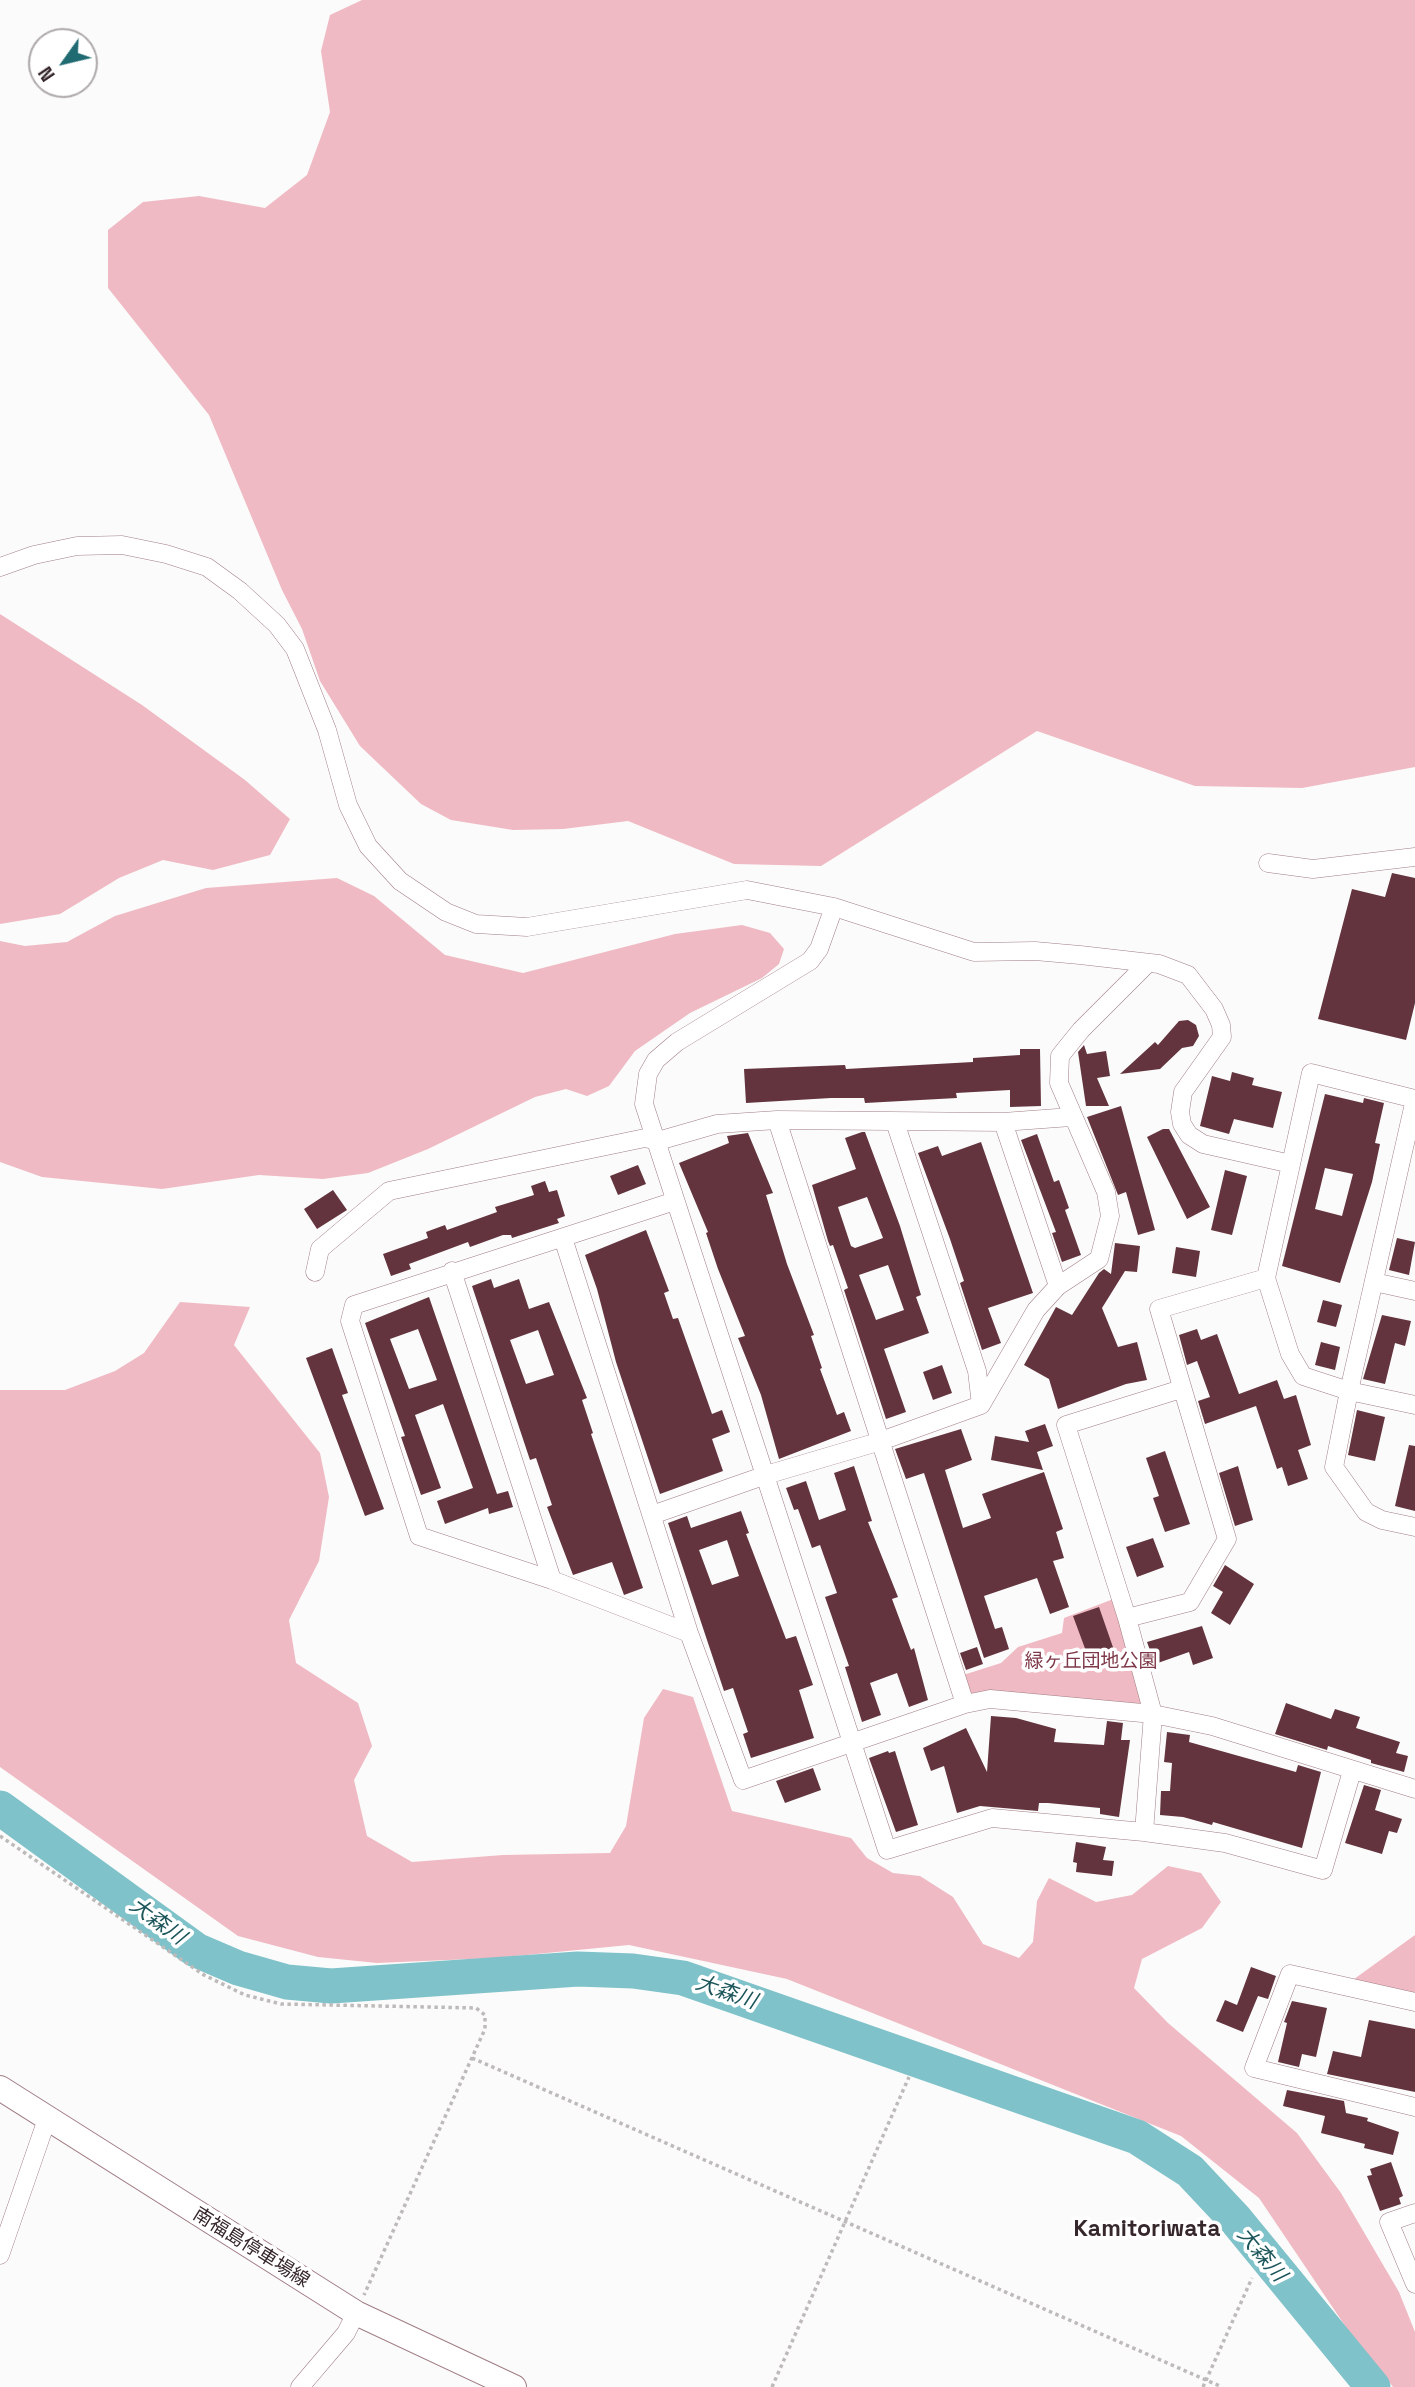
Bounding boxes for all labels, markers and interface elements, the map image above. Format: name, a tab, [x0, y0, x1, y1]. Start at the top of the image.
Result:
north arrow	[28, 28, 98, 98]
text: N	[33, 62, 61, 86]
park label: 緑ヶ丘団地公園	[1025, 1651, 1157, 1673]
water label: 大森川	[124, 1893, 190, 1951]
water label: 大森川	[692, 1971, 760, 2015]
street label: 南福島停車場線	[189, 2203, 313, 2293]
district label: Kamitoriwata	[1073, 2216, 1221, 2244]
water label: 大森川	[1231, 2223, 1291, 2287]

